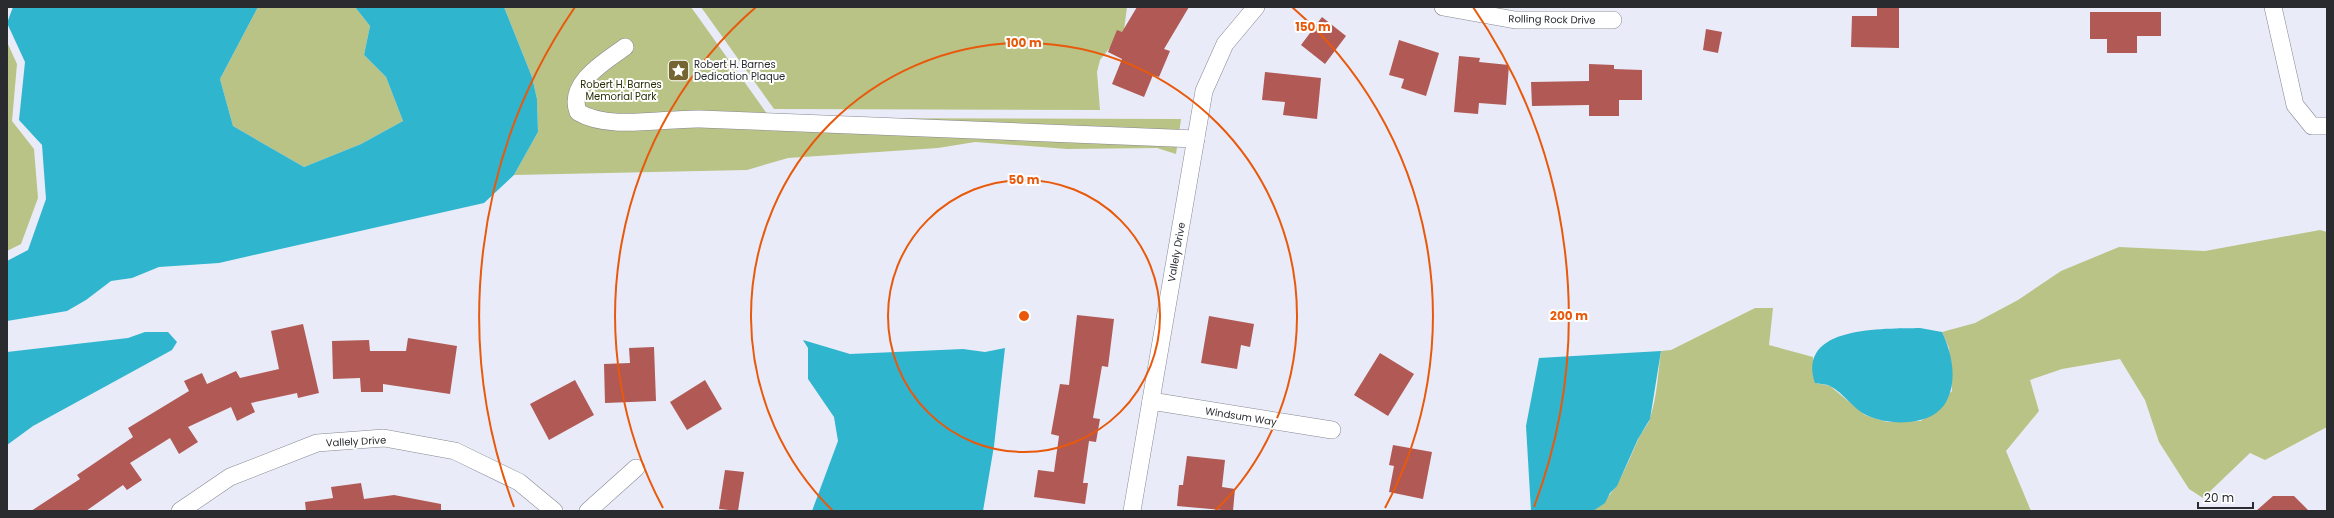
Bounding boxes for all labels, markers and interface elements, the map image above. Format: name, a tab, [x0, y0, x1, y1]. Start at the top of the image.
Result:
street label: Rolling Rock Drive	[1508, 11, 1596, 28]
text: 150 m	[1295, 18, 1331, 35]
text: 100 m	[1006, 34, 1042, 51]
place icon: Robert H. Barnes Dedication Plaque	[665, 57, 691, 83]
place label: Robert H. Barnes Dedication Plaque	[694, 57, 785, 84]
park label: Robert H. Barnes Memorial Park	[580, 77, 662, 104]
text: 50 m	[1009, 171, 1040, 188]
street label: Vallely Drive	[1164, 221, 1189, 283]
text: 200 m	[1550, 307, 1588, 324]
centre of rings	[1017, 309, 1031, 323]
street label: Windsum Way	[1204, 403, 1278, 430]
street label: Vallely Drive	[325, 432, 387, 451]
scale bar	[2198, 484, 2253, 510]
text: 20 m	[2204, 489, 2234, 506]

